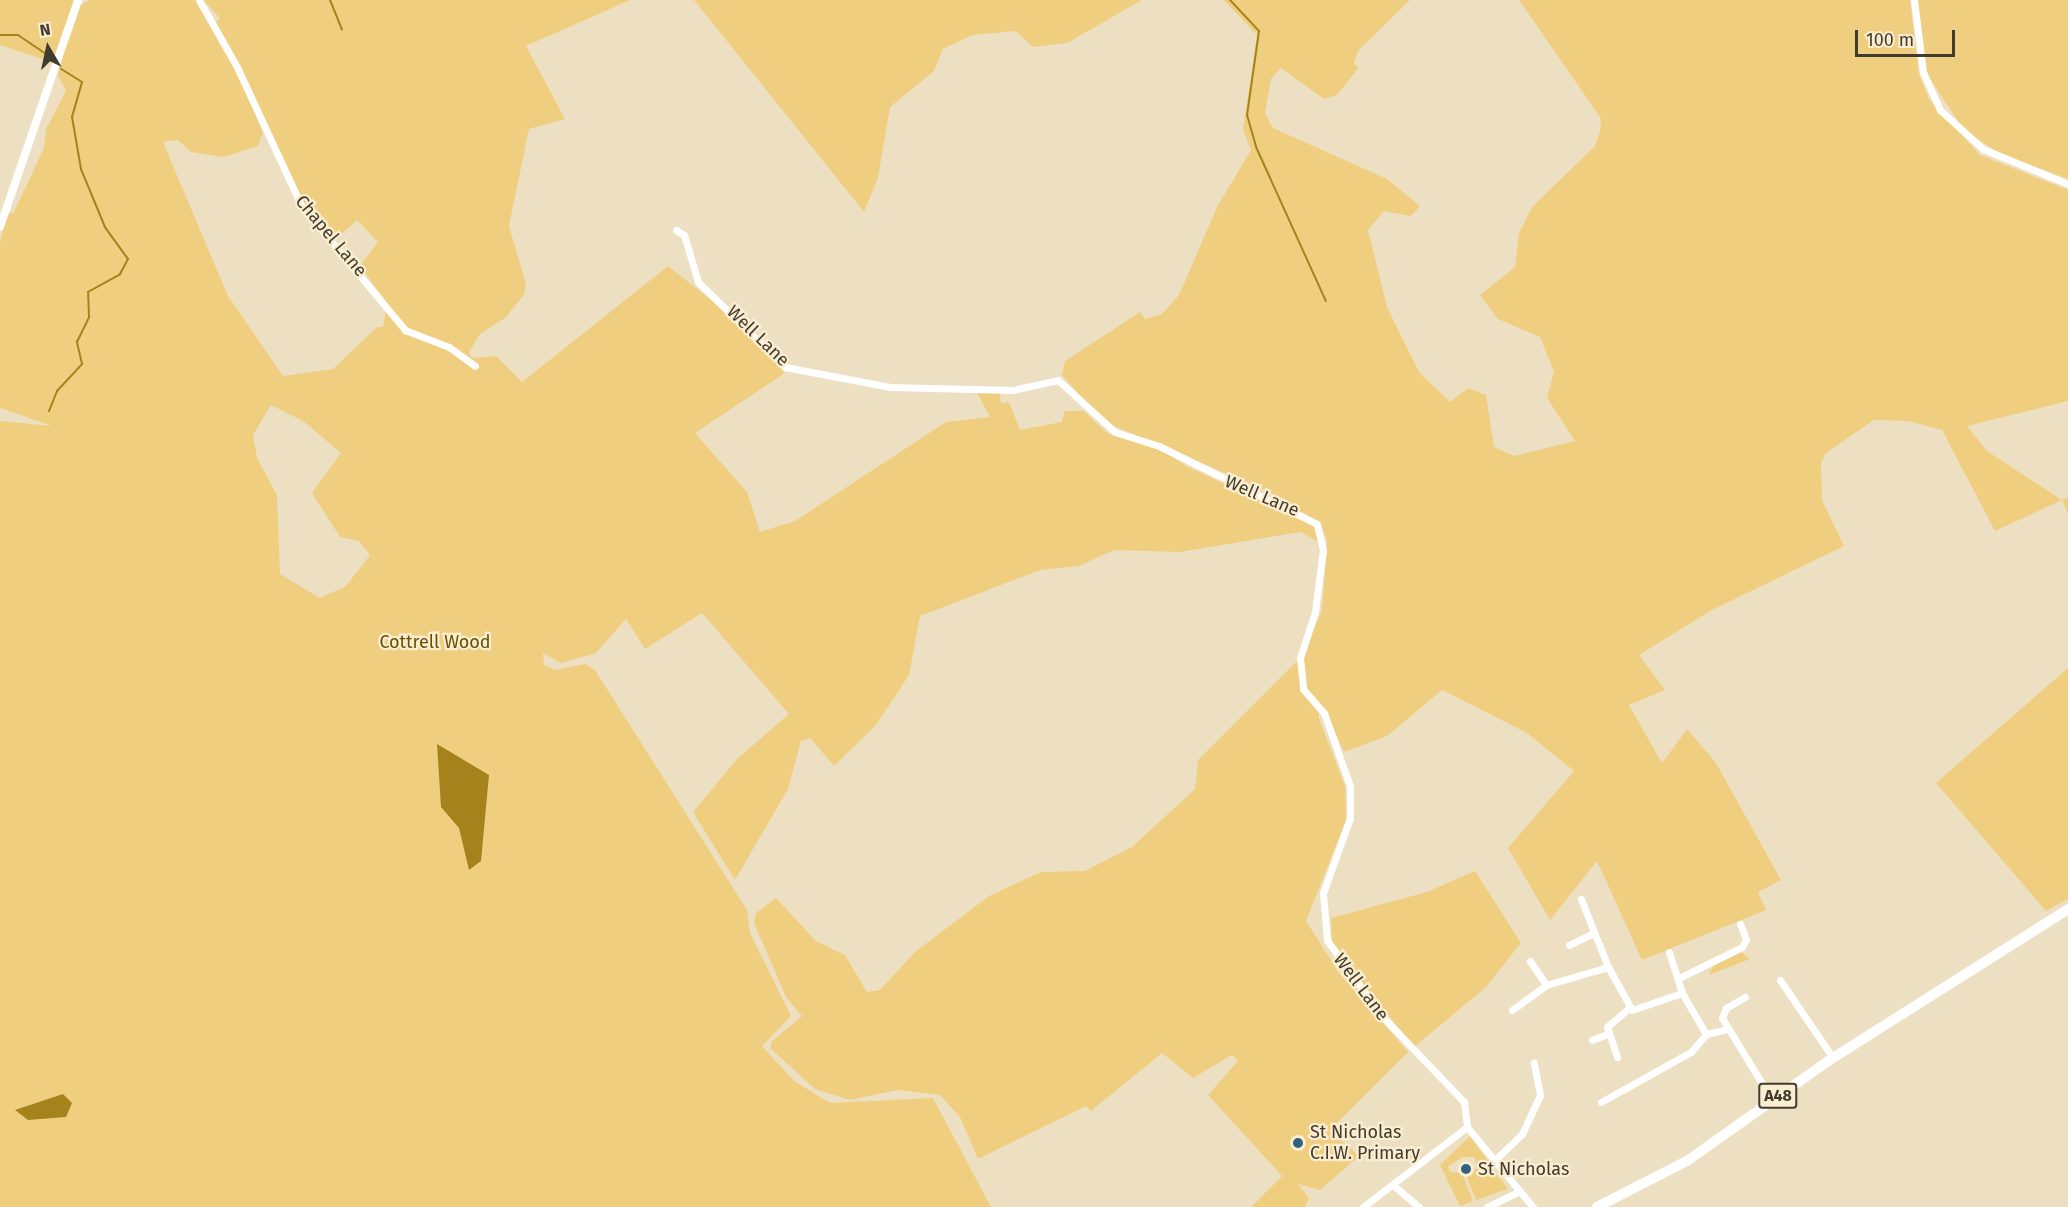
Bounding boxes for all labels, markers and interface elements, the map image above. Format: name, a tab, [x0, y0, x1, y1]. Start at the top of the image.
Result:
north arrow	[18, 18, 78, 78]
scale bar	[1858, 18, 1958, 56]
text: N	[38, 20, 52, 40]
text: 100 m	[1866, 29, 1914, 51]
street label: Chapel Lane	[291, 191, 371, 281]
street label: Well Lane	[722, 301, 794, 371]
street label: Well Lane	[1222, 471, 1302, 521]
park label: Cottrell Wood	[379, 631, 491, 653]
street label: Well Lane	[1329, 949, 1393, 1025]
road number: A48	[1757, 1083, 1799, 1109]
place label: St Nicholas C.I.W. Primary	[1310, 1122, 1420, 1164]
marker: St Nicholas C.I.W. Primary	[1291, 1136, 1305, 1150]
place label: St Nicholas	[1478, 1158, 1569, 1180]
marker: St Nicholas	[1459, 1162, 1473, 1176]

